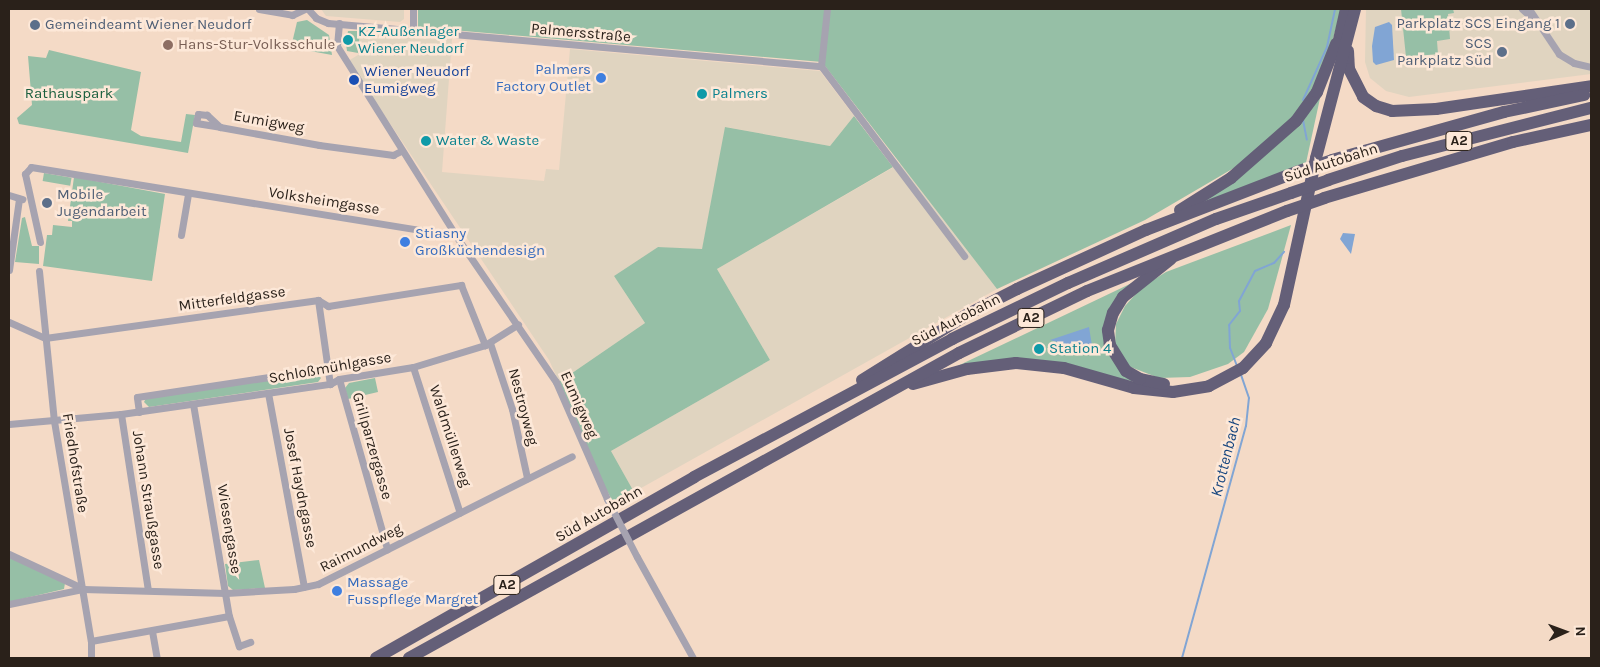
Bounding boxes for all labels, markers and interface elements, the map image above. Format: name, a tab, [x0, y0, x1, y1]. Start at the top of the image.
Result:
place label: Parkplatz SCS Eingang 1	[1396, 15, 1560, 33]
place label: Gemeindeamt Wiener Neudorf	[45, 16, 252, 34]
marker: Parkplatz SCS Eingang 1	[1564, 18, 1576, 30]
marker: Gemeindeamt Wiener Neudorf	[29, 19, 41, 31]
street label: Palmersstraße	[530, 20, 632, 46]
place label: KZ-Außenlager Wiener Neudorf	[358, 22, 464, 57]
marker: KZ-Außenlager Wiener Neudorf	[342, 34, 354, 46]
place label: SCS Parkplatz Süd	[1397, 34, 1492, 69]
place label: Hans-Stur-Volksschule	[178, 36, 335, 54]
marker: Hans-Stur-Volksschule	[162, 39, 174, 51]
marker: SCS Parkplatz Süd	[1496, 46, 1508, 58]
place label: Palmers Factory Outlet	[496, 60, 591, 95]
place label: Wiener Neudorf Eumigweg	[364, 62, 470, 97]
marker: Palmers Factory Outlet	[595, 72, 607, 84]
marker: Wiener Neudorf Eumigweg	[348, 74, 360, 86]
park label: Rathauspark	[25, 85, 113, 103]
place label: Palmers	[712, 85, 768, 103]
marker: Palmers	[696, 88, 708, 100]
street label: Eumigweg	[232, 107, 306, 137]
road number: A2	[1445, 130, 1473, 152]
place label: Water & Waste	[436, 132, 539, 150]
marker: Water & Waste	[420, 135, 432, 147]
street label: Süd Autobahn	[1282, 139, 1380, 187]
street label: Volksheimgasse	[267, 183, 381, 219]
place label: Mobile Jugendarbeit	[57, 185, 147, 220]
marker: Mobile Jugendarbeit	[41, 197, 53, 209]
place label: Stiasny Großküchendesign	[415, 224, 545, 259]
marker: Stiasny Großküchendesign	[399, 236, 411, 248]
street label: Mitterfeldgasse	[177, 283, 287, 315]
street label: Süd Autobahn	[909, 290, 1003, 350]
road number: A2	[1017, 306, 1045, 330]
place label: Station 4	[1049, 340, 1111, 358]
marker: Station 4	[1033, 343, 1045, 355]
street label: Schloßmühlgasse	[267, 348, 393, 388]
street label: Nestroyweg	[504, 366, 542, 448]
street label: Eumigweg	[556, 369, 602, 441]
street label: Waldmüllerweg	[425, 383, 475, 489]
street label: Grillparzergasse	[348, 390, 396, 502]
street label: Friedhofstraße	[58, 412, 92, 514]
water label: Krottenbach	[1207, 415, 1245, 499]
street label: Josef Haydngasse	[280, 426, 320, 550]
street label: Johann Straußgasse	[128, 429, 168, 571]
street label: Süd Autobahn	[552, 482, 646, 546]
street label: Wiesengasse	[213, 483, 245, 575]
street label: Raimundweg	[317, 520, 405, 576]
place label: Massage Fusspflege Margret	[347, 573, 478, 608]
road number: A2	[493, 574, 521, 596]
marker: Massage Fusspflege Margret	[331, 585, 343, 597]
north arrow	[1540, 607, 1590, 657]
text: N	[1572, 626, 1589, 637]

